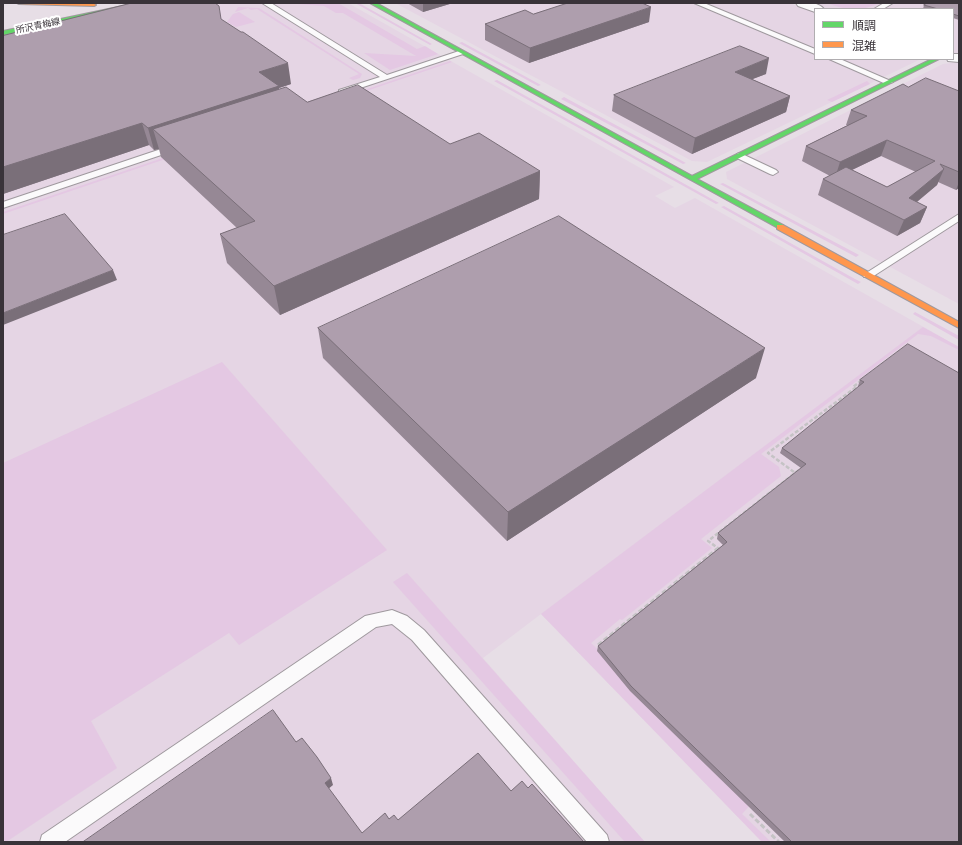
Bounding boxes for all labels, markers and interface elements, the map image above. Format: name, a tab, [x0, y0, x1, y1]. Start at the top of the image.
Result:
legend	[814, 8, 954, 60]
street label: 所沢青梅線	[15, 16, 61, 36]
text: 順調	[852, 19, 876, 33]
text: 混雑	[852, 39, 876, 53]

